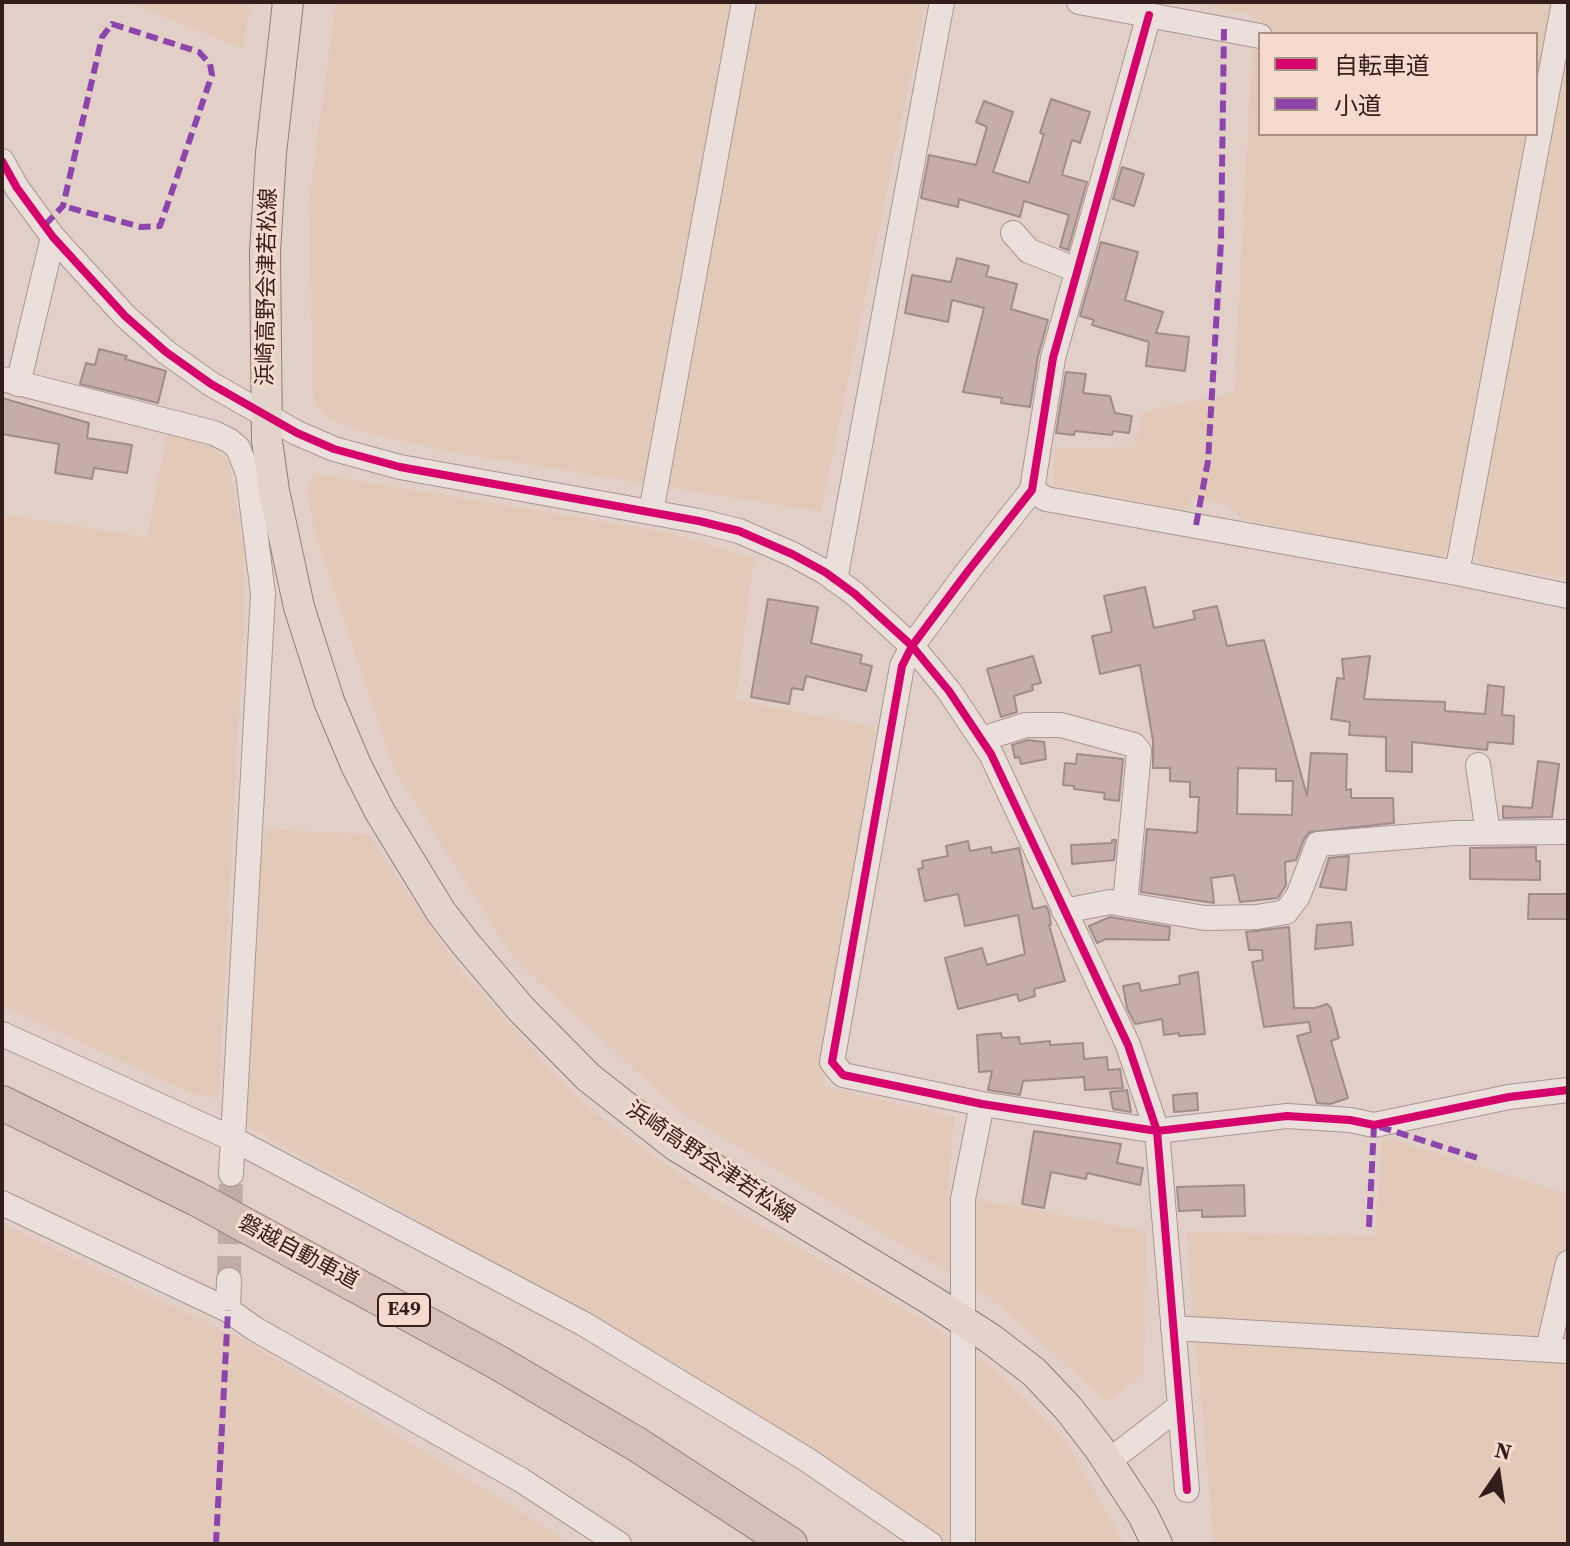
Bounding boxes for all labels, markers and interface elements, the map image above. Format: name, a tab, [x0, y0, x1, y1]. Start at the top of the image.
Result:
legend	[1258, 32, 1538, 136]
text: 自転車道	[1334, 49, 1430, 82]
text: 小道	[1334, 89, 1382, 122]
street label: 浜崎高野会津若松線	[253, 188, 283, 386]
street label: 浜崎高野会津若松線	[621, 1097, 799, 1229]
street label: 磐越自動車道	[234, 1210, 362, 1296]
road number: E49	[378, 1294, 430, 1326]
north arrow	[1458, 1434, 1538, 1514]
text: N	[1492, 1434, 1515, 1467]

